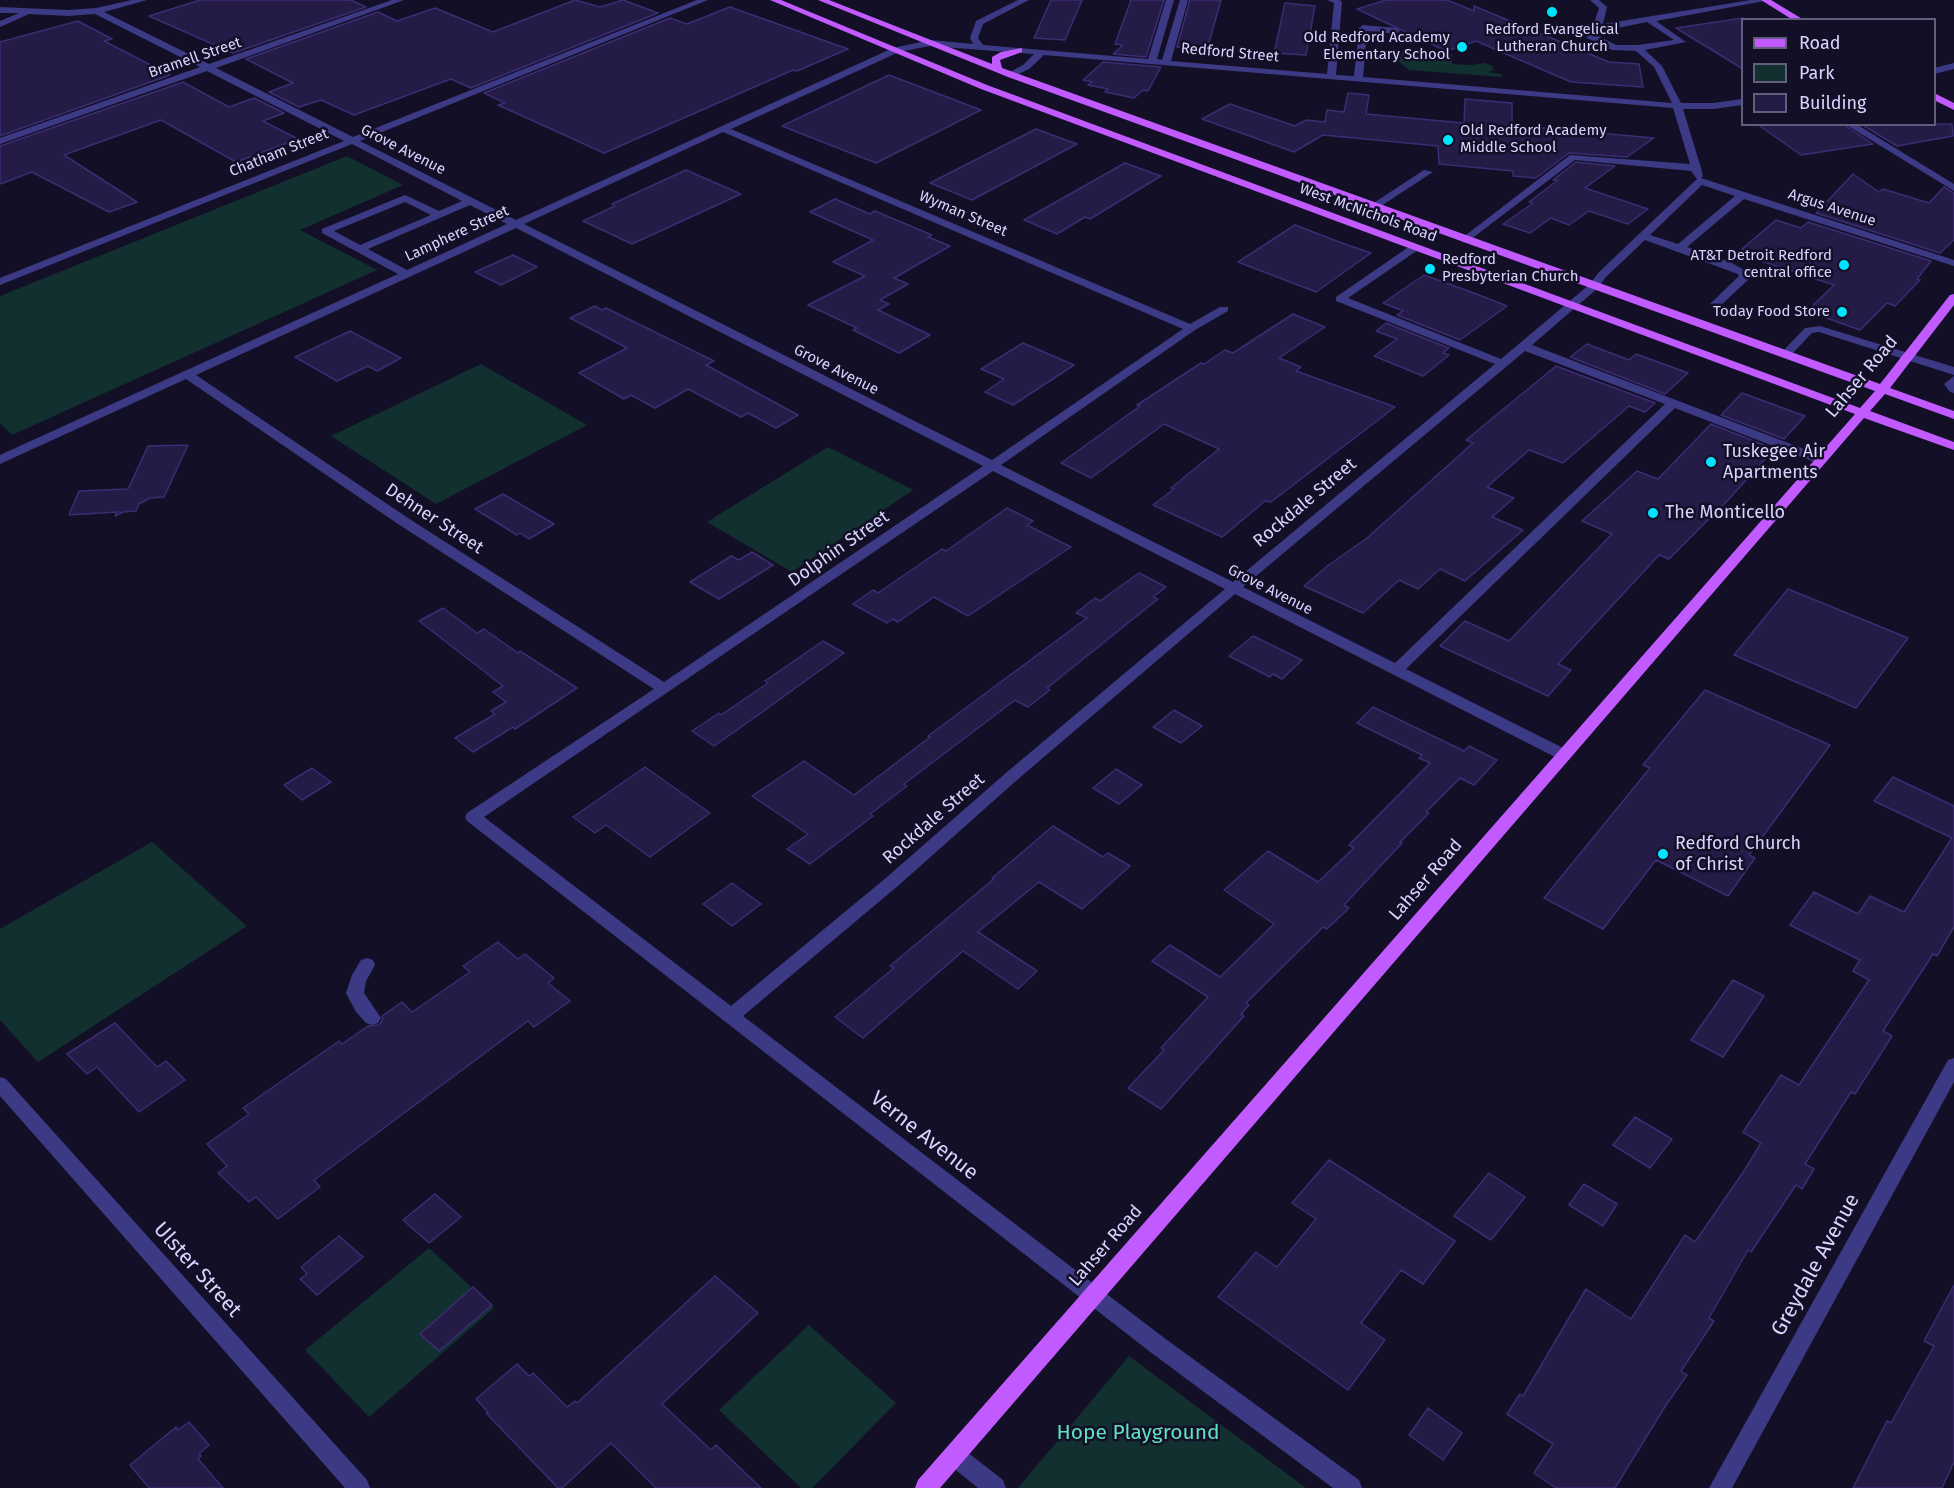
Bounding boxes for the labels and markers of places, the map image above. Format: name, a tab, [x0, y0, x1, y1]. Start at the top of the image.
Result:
marker: Redford Evangelical Lutheran Church	[1545, 5, 1559, 19]
place label: Redford Evangelical Lutheran Church	[1485, 21, 1619, 56]
place label: Old Redford Academy Elementary School	[1303, 29, 1450, 64]
marker: Old Redford Academy Elementary School	[1455, 40, 1469, 54]
place label: Old Redford Academy Middle School	[1460, 122, 1607, 157]
marker: Old Redford Academy Middle School	[1441, 133, 1455, 147]
place label: AT&T Detroit Redford central office	[1691, 247, 1832, 282]
place label: Redford Presbyterian Church	[1442, 251, 1579, 286]
marker: AT&T Detroit Redford central office	[1837, 258, 1851, 272]
marker: Redford Presbyterian Church	[1423, 262, 1437, 276]
place label: Today Food Store	[1713, 303, 1830, 321]
marker: Today Food Store	[1835, 305, 1849, 319]
place label: Tuskegee Air Apartments	[1723, 441, 1825, 484]
marker: Tuskegee Air Apartments	[1704, 455, 1718, 469]
place label: The Monticello	[1665, 502, 1785, 524]
marker: The Monticello	[1646, 506, 1660, 520]
place label: Redford Church of Christ	[1675, 833, 1801, 876]
marker: Redford Church of Christ	[1656, 847, 1670, 861]

